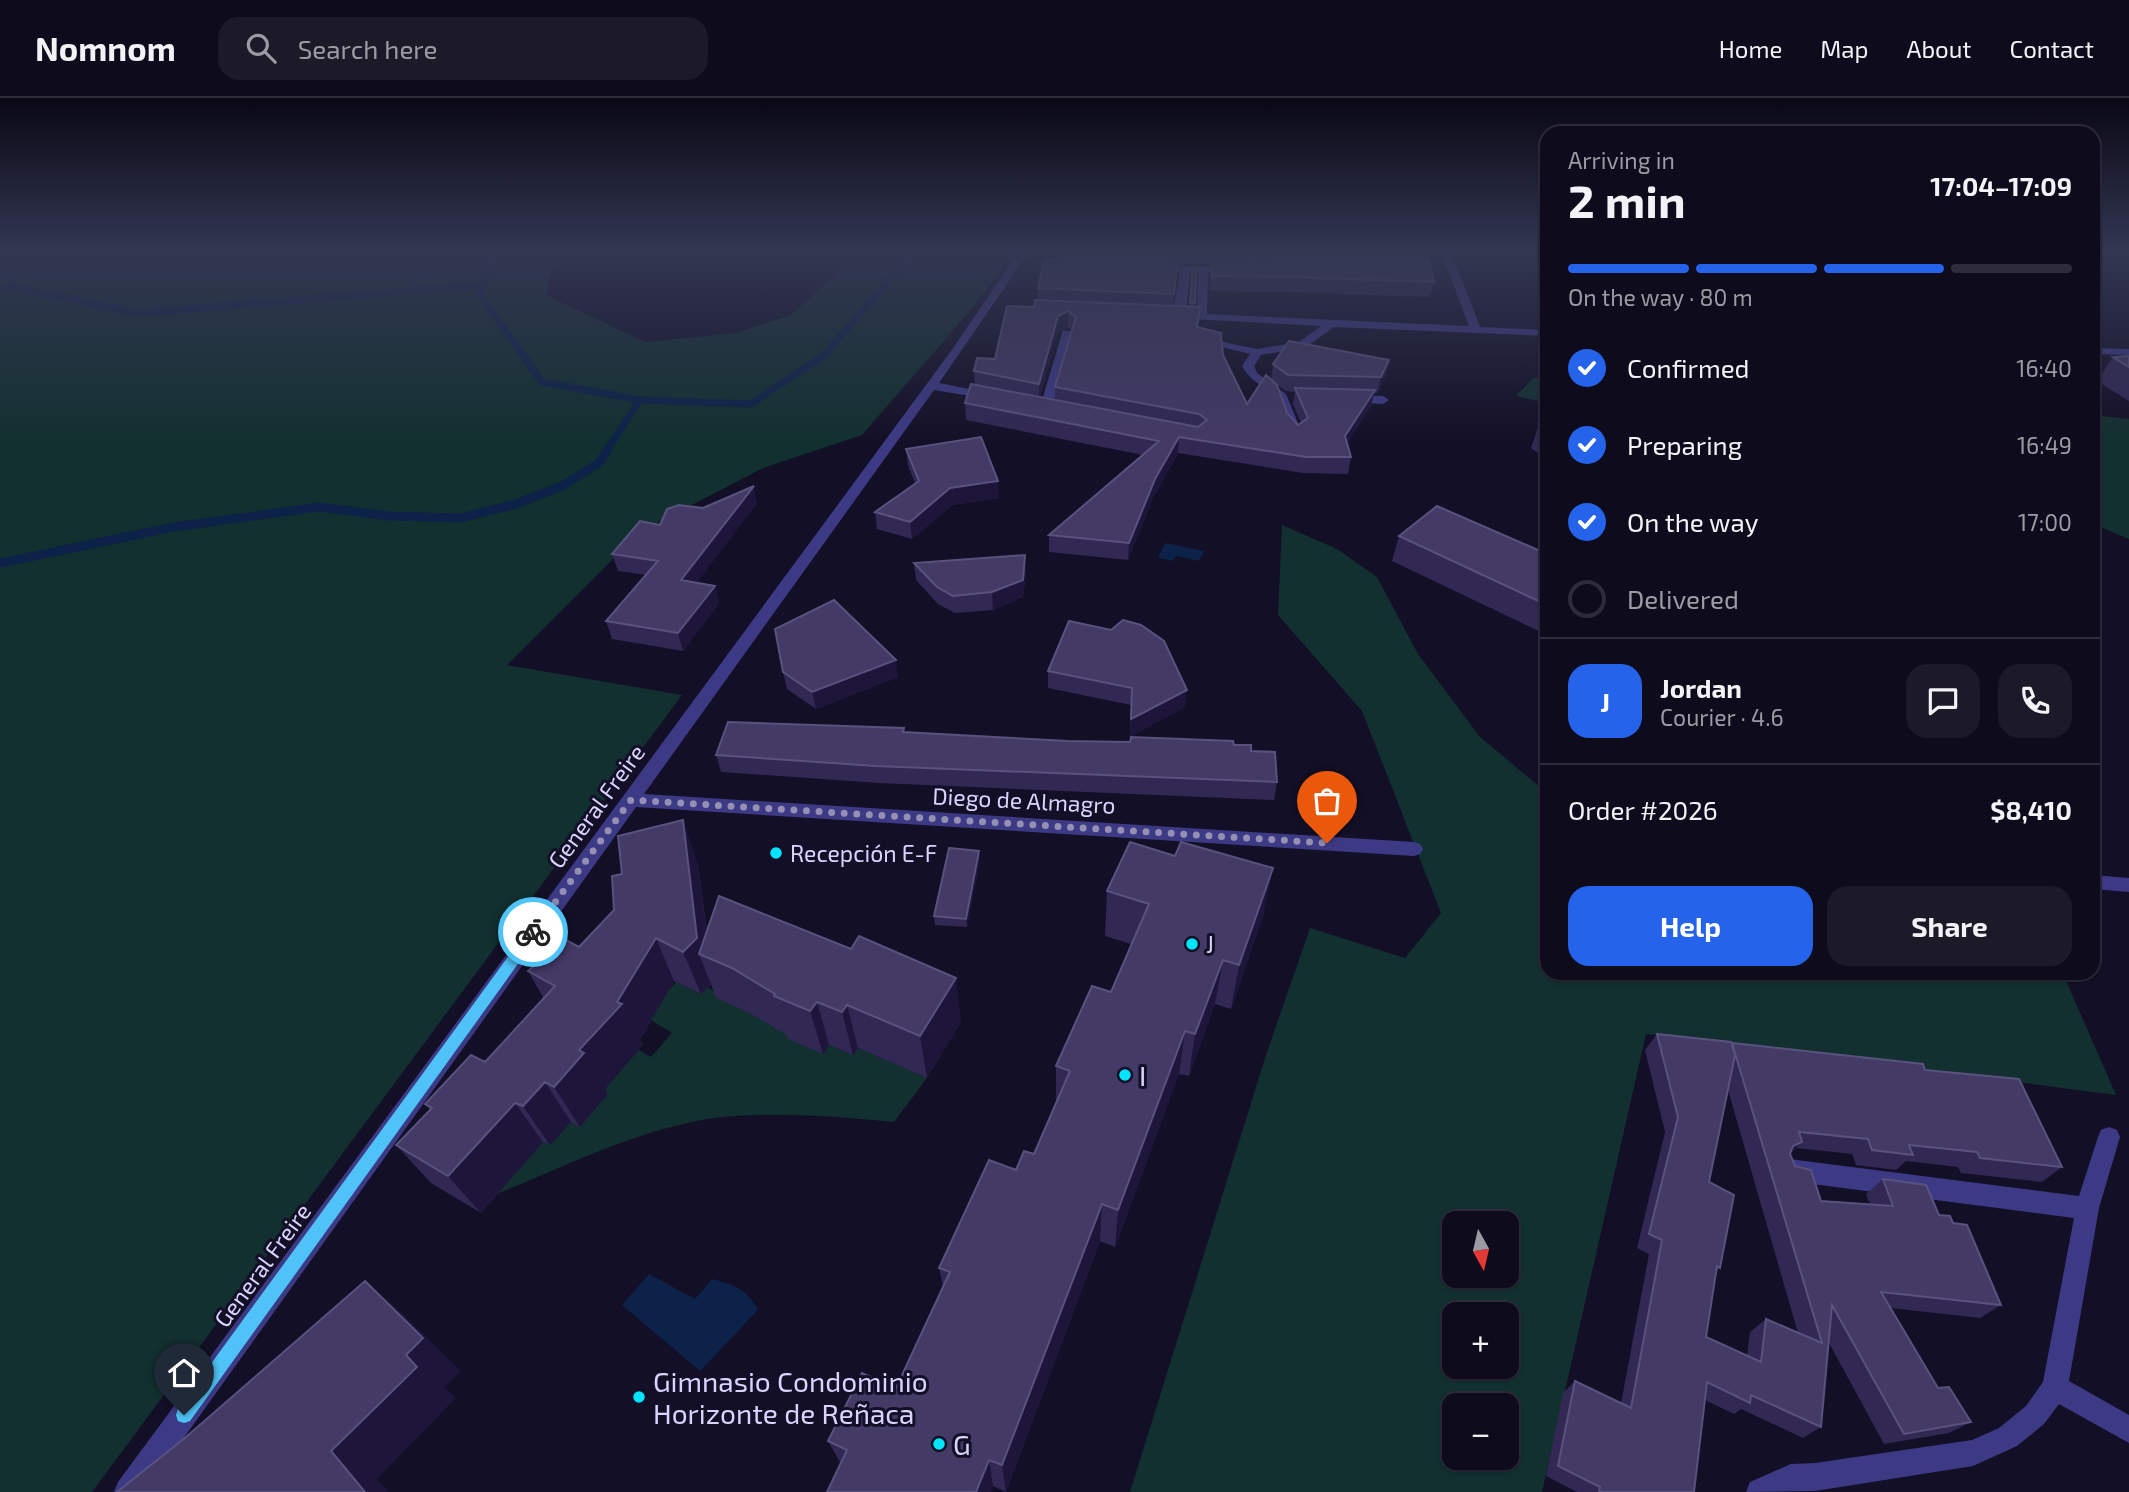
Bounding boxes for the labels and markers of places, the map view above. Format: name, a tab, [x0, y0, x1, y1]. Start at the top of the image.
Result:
pin	[1297, 771, 1357, 843]
place label: Recepción E-F	[790, 839, 937, 867]
marker: Recepción E-F	[768, 845, 784, 861]
place label: J	[1206, 930, 1214, 958]
marker: J	[1184, 936, 1200, 952]
place label: I	[1139, 1058, 1146, 1092]
marker: I	[1117, 1067, 1133, 1083]
pin	[154, 1343, 214, 1415]
place label: Gimnasio Condominio Horizonte de Reñaca	[653, 1364, 928, 1430]
marker: Gimnasio Condominio Horizonte de Reñaca	[631, 1389, 647, 1405]
place label: G	[953, 1427, 971, 1461]
marker: G	[931, 1436, 947, 1452]

